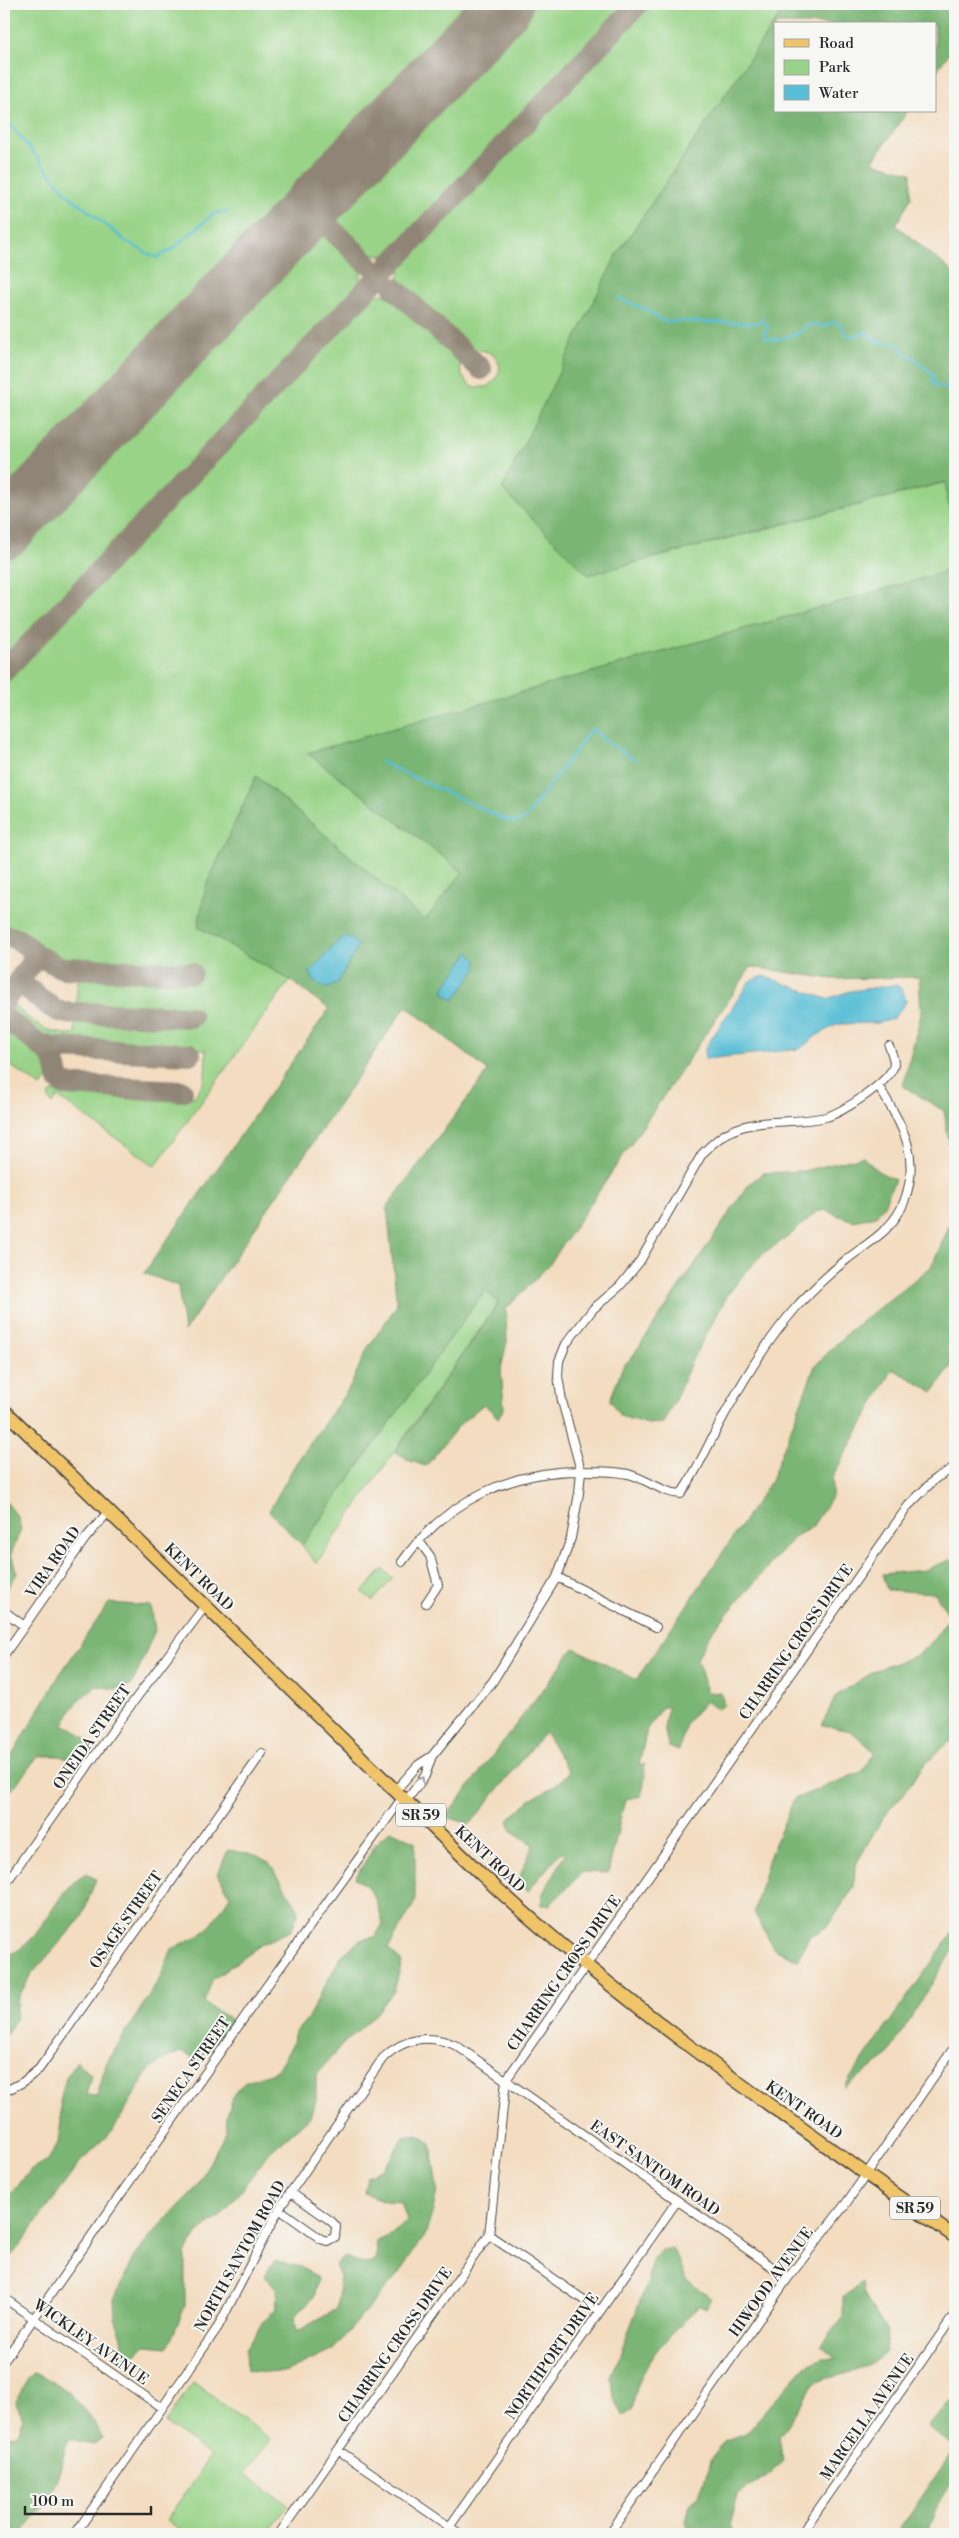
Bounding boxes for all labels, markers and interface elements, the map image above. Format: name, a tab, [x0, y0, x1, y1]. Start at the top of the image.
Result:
legend	[774, 22, 936, 112]
text: Road	[819, 34, 854, 53]
text: Park	[819, 58, 851, 77]
text: Water	[818, 84, 859, 103]
street label: VIRA ROAD	[21, 1523, 85, 1603]
street label: KENT ROAD	[160, 1540, 237, 1615]
street label: CHARRING CROSS DRIVE	[735, 1561, 857, 1724]
street label: ONEIDA STREET	[49, 1681, 136, 1793]
one-way arrow	[415, 1776, 425, 1785]
road number: SR 59	[396, 1804, 446, 1826]
street label: KENT ROAD	[451, 1822, 529, 1897]
street label: OSAGE STREET	[86, 1868, 167, 1973]
street label: CHARRING CROSS DRIVE	[503, 1892, 625, 2055]
street label: SENECA STREET	[148, 2013, 235, 2127]
street label: KENT ROAD	[762, 2077, 846, 2144]
street label: EAST SANTOM ROAD	[586, 2116, 723, 2220]
street label: NORTH SANTOM ROAD	[191, 2177, 290, 2335]
road number: SR 59	[890, 2196, 940, 2220]
street label: HIWOOD AVENUE	[725, 2224, 818, 2341]
street label: CHARRING CROSS DRIVE	[334, 2264, 456, 2427]
street label: NORTHPORT DRIVE	[501, 2289, 603, 2423]
street label: WICKLEY AVENUE	[29, 2295, 152, 2389]
street label: MARCELLA AVENUE	[816, 2350, 918, 2484]
scale bar	[25, 2483, 151, 2515]
text: 100 m	[32, 2492, 74, 2511]

